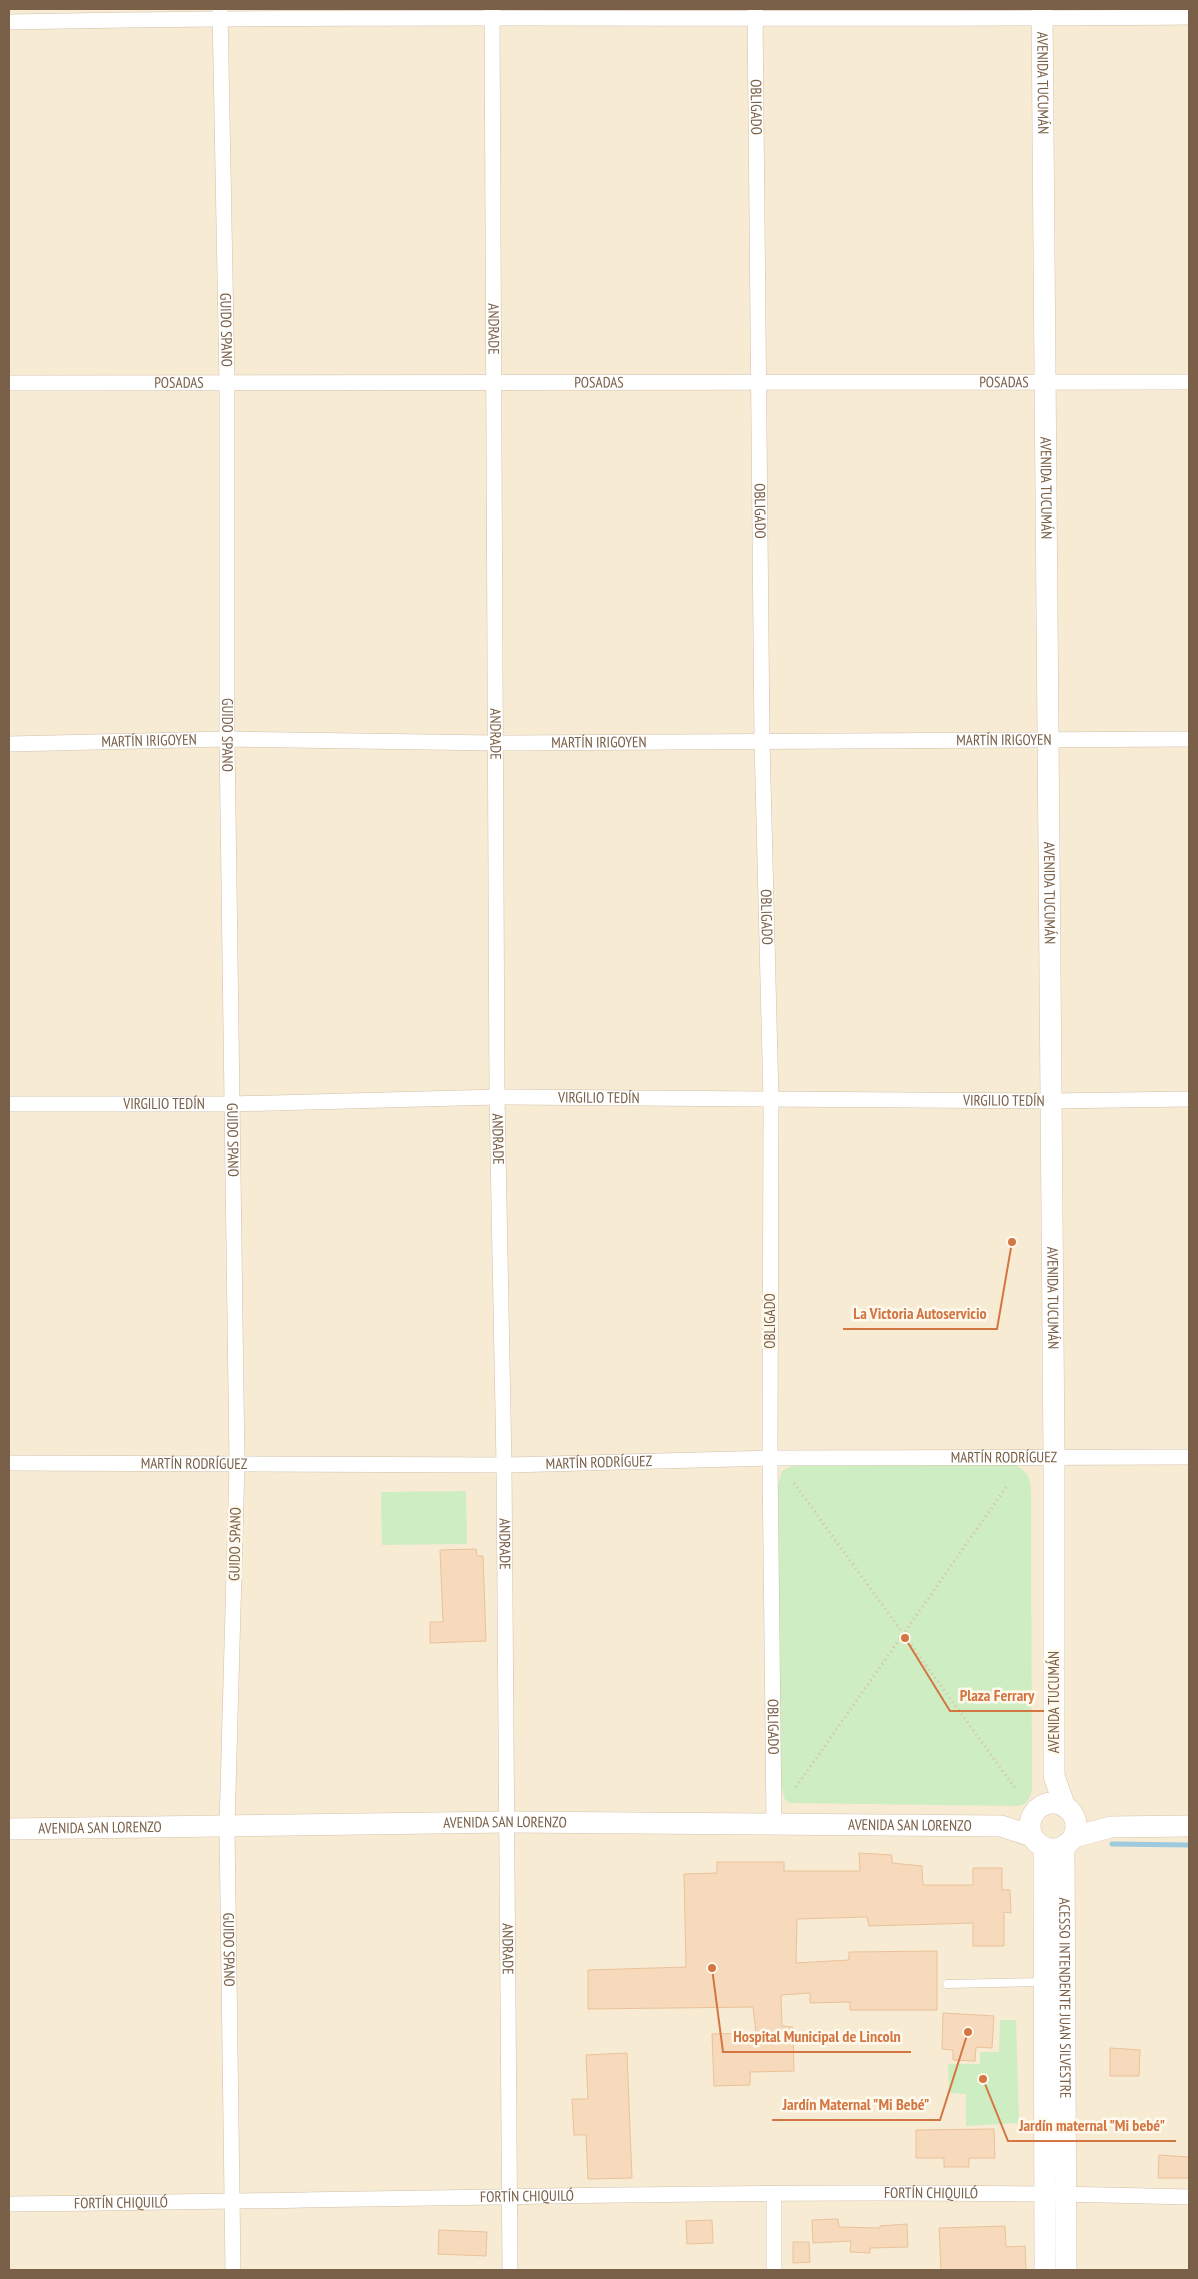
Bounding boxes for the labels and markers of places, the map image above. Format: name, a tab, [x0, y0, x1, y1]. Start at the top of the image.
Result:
callout: La Victoria Autoservicio	[843, 1298, 997, 1329]
callout: Plaza Ferrary	[950, 1680, 1044, 1711]
callout: Hospital Municipal de Lincoln	[723, 2021, 911, 2052]
callout: Jardín Maternal "Mi Bebé"	[772, 2089, 940, 2120]
callout: Jardín maternal "Mi bebé"	[1008, 2110, 1176, 2141]

